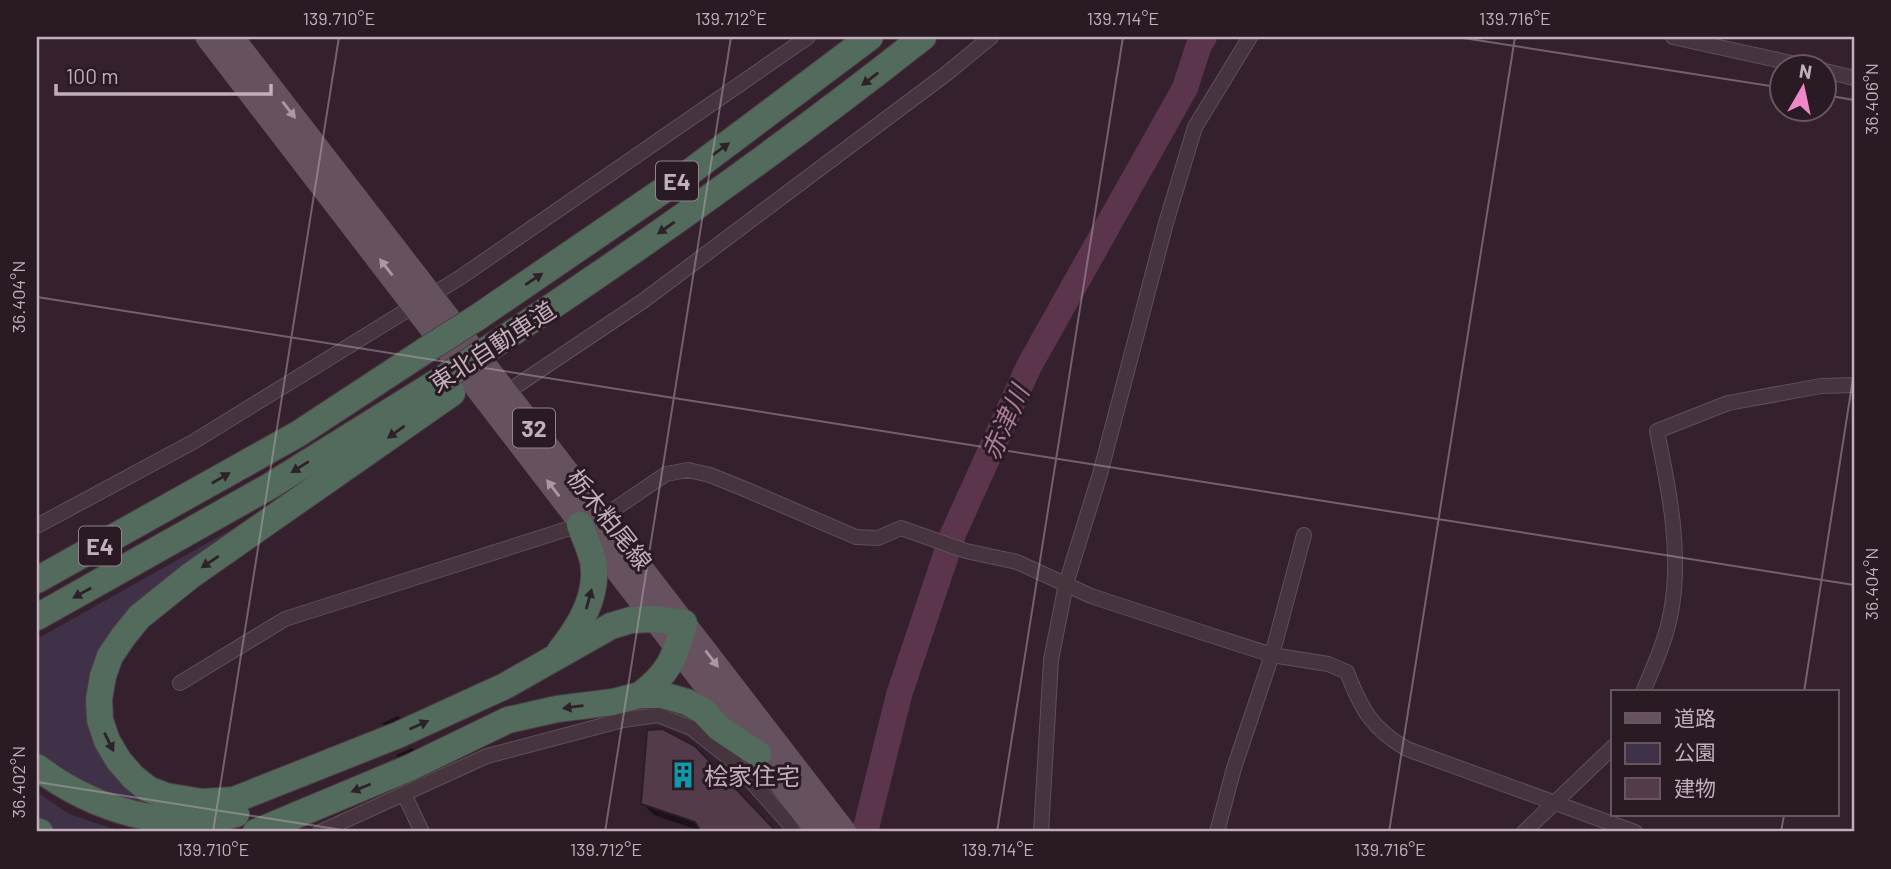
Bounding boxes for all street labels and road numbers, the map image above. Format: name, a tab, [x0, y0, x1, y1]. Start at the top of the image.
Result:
road number: E4	[656, 162, 698, 200]
street label: 東北自動車道	[424, 295, 560, 397]
road number: 32	[513, 408, 555, 448]
street label: 栃木粕尾線	[562, 463, 658, 575]
road number: E4	[79, 526, 121, 566]

